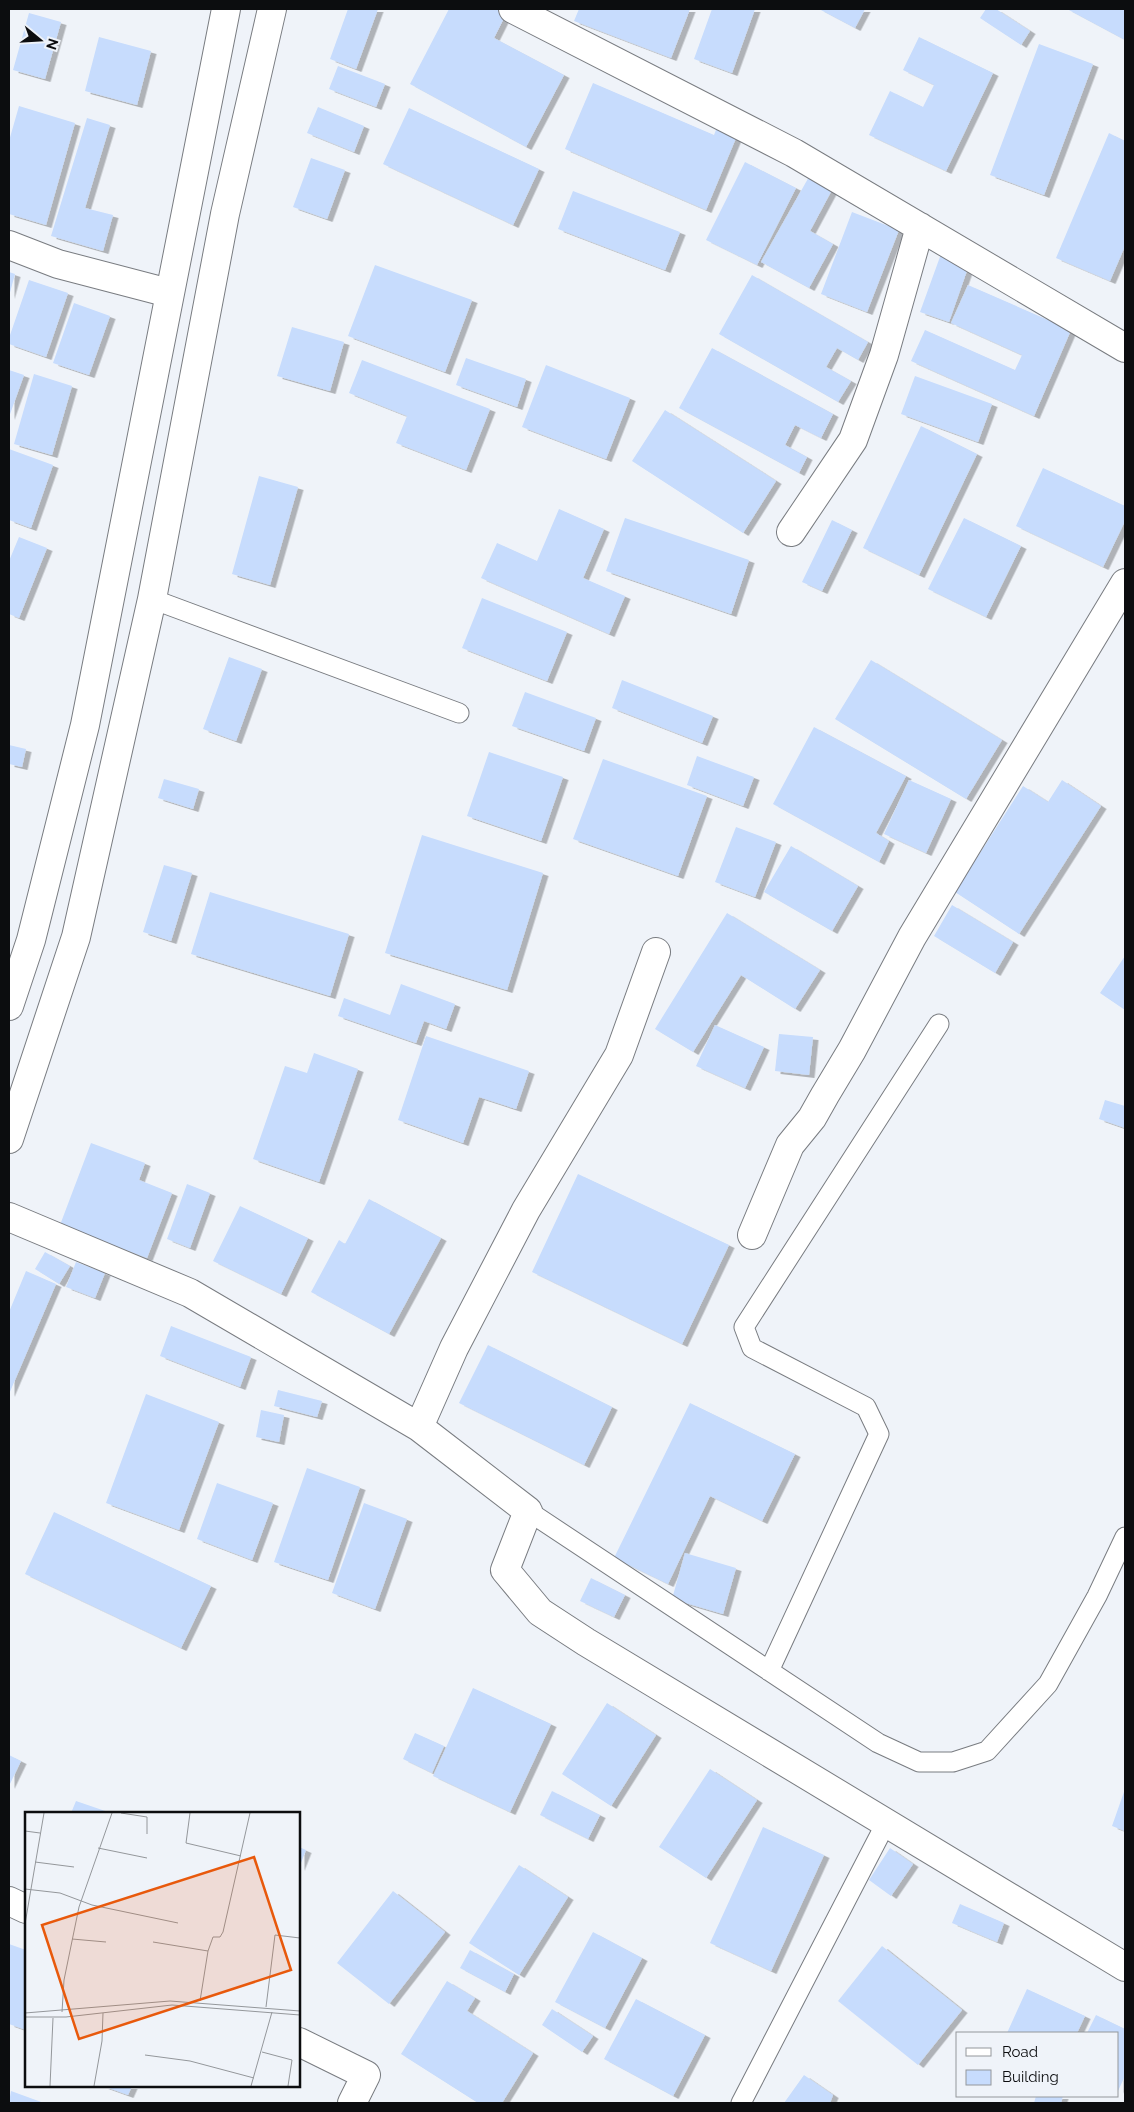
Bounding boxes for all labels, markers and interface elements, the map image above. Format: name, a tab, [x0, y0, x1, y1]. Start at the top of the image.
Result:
north arrow	[15, 15, 65, 65]
text: N	[43, 36, 62, 52]
inset map	[25, 1812, 300, 2087]
legend	[956, 2032, 1119, 2097]
text: Road	[1002, 2043, 1038, 2061]
text: Building	[1002, 2068, 1059, 2086]

